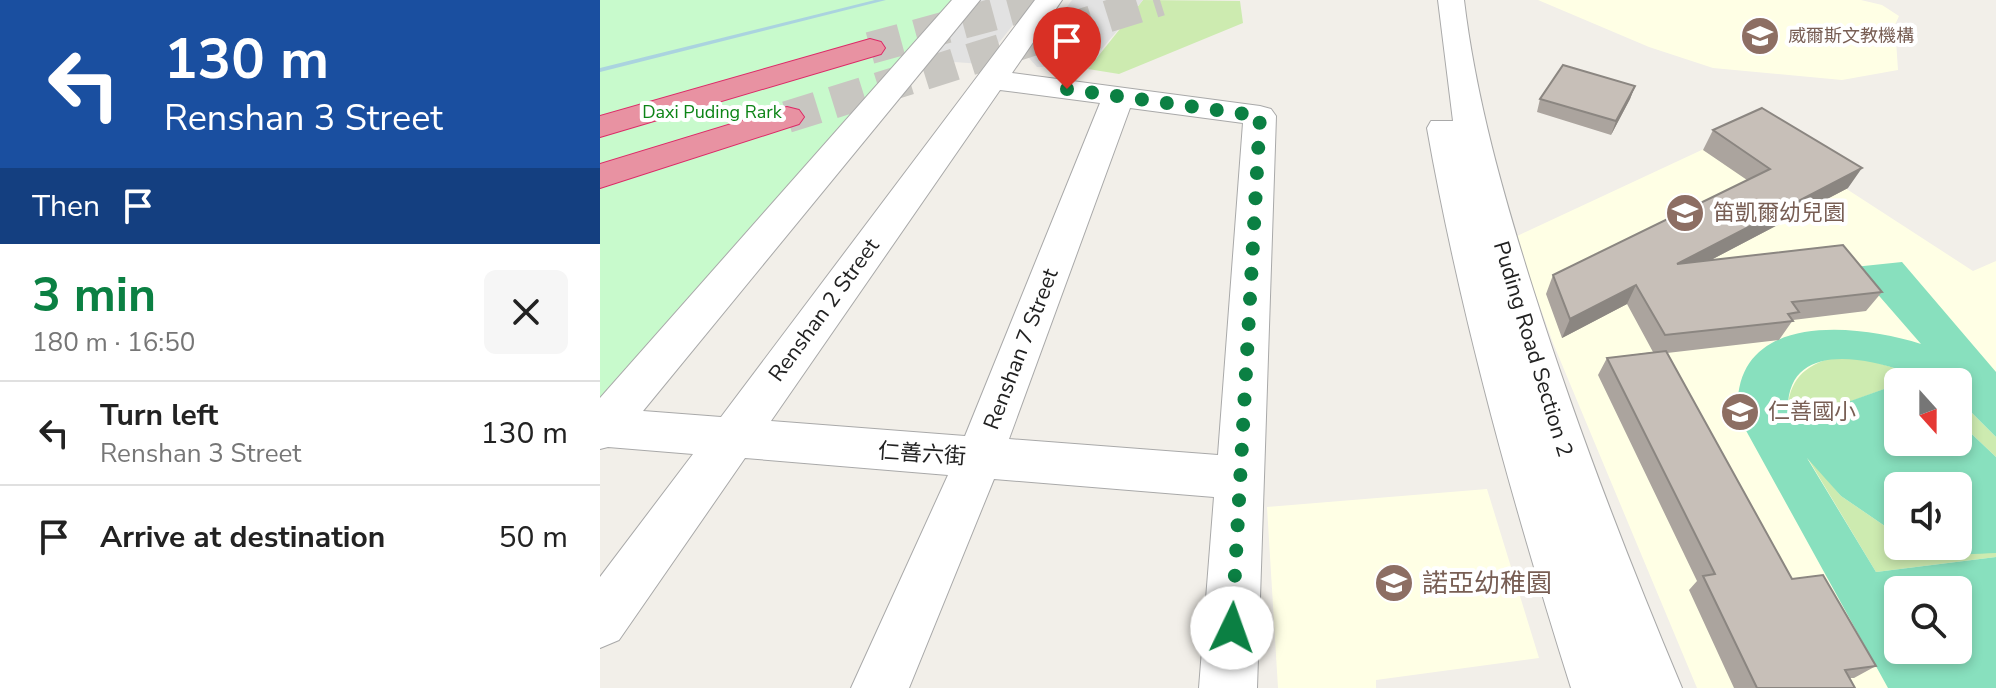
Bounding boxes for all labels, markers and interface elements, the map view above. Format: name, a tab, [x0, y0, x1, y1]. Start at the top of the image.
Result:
pin	[1033, 7, 1101, 89]
school or university icon: 威爾斯文教機構	[1739, 15, 1781, 57]
icon: arrive	[1045, 19, 1089, 63]
text: 130 m	[164, 21, 329, 98]
place label: 威爾斯文教機構	[1788, 24, 1914, 48]
icon: left	[32, 32, 136, 136]
text: Renshan 3 Street	[164, 94, 443, 143]
park label: Daxi Puding Rark	[642, 100, 783, 124]
icon: arrive	[116, 184, 160, 228]
text: Then	[32, 186, 100, 227]
school or university icon: 笛凱爾幼兒園	[1664, 192, 1706, 234]
place label: 笛凱爾幼兒園	[1713, 198, 1845, 228]
street label: Renshan 2 Street	[762, 232, 886, 388]
street label: Puding Road Section 2	[1486, 238, 1580, 460]
text: 3 min	[32, 262, 156, 328]
street label: Renshan 7 Street	[976, 264, 1066, 434]
button: close	[484, 270, 568, 354]
text: 180 m · 16:50	[32, 325, 195, 360]
north arrow	[1884, 368, 1972, 456]
map controls	[1884, 368, 1972, 664]
school or university icon: 仁善國小	[1719, 391, 1761, 433]
text: Turn left	[100, 395, 218, 436]
place label: 仁善國小	[1768, 397, 1856, 427]
icon: left	[32, 411, 76, 455]
text: 130 m	[481, 413, 568, 454]
text: Renshan 3 Street	[100, 436, 301, 471]
street label: 仁善六街	[877, 436, 967, 472]
button: sound	[1884, 472, 1972, 560]
icon: arrive	[32, 515, 76, 559]
text: Arrive at destination	[100, 517, 385, 558]
text: 50 m	[499, 517, 568, 558]
school or university icon: 諾亞幼稚園	[1373, 562, 1415, 604]
place label: 諾亞幼稚園	[1422, 566, 1552, 601]
button: search	[1884, 576, 1972, 664]
position arrow	[1190, 586, 1274, 670]

